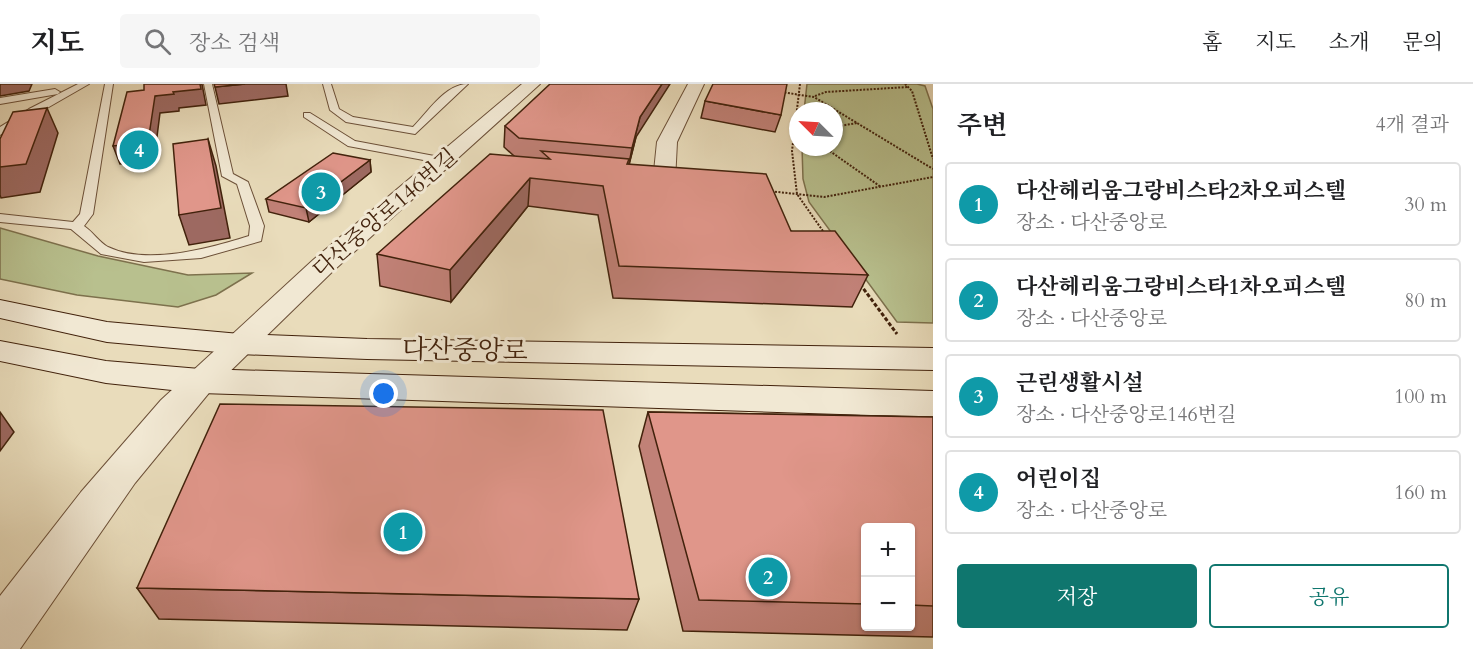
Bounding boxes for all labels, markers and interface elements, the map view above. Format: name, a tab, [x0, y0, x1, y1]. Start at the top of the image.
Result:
search box	[120, 14, 540, 68]
text: 지도	[30, 24, 84, 62]
icon: search	[141, 25, 174, 58]
text: 장소 검색	[189, 28, 280, 58]
text: 홈	[1202, 28, 1222, 57]
text: 지도	[1255, 28, 1296, 57]
text: 소개	[1329, 28, 1369, 57]
text: 문의	[1402, 28, 1443, 57]
north arrow	[789, 102, 843, 156]
text: 주변	[957, 108, 1007, 143]
text: 4개 결과	[1375, 111, 1449, 138]
pin: 4	[120, 128, 158, 172]
street label: 다산중앙로146번길	[306, 142, 464, 284]
pin: 3	[302, 170, 340, 214]
text: 다산헤리움그랑비스타2차오피스텔	[1016, 176, 1346, 206]
text: 1	[973, 191, 984, 218]
text: 30 m	[1404, 191, 1447, 218]
text: 장소 · 다산중앙로	[1016, 209, 1167, 236]
text: 다산헤리움그랑비스타1차오피스텔	[1016, 272, 1346, 302]
text: 2	[973, 287, 984, 314]
text: 80 m	[1404, 287, 1447, 314]
text: 장소 · 다산중앙로	[1016, 305, 1167, 332]
street label: 다산중앙로	[402, 331, 528, 369]
text: 근린생활시설	[1016, 368, 1144, 398]
your location	[369, 379, 398, 408]
text: 3	[973, 383, 984, 410]
text: 100 m	[1394, 383, 1447, 410]
text: 장소 · 다산중앙로146번길	[1016, 401, 1236, 428]
text: 어린이집	[1016, 464, 1101, 494]
text: 4	[973, 479, 984, 506]
text: 160 m	[1394, 479, 1447, 506]
text: 장소 · 다산중앙로	[1016, 497, 1167, 524]
pin: 1	[384, 510, 422, 554]
map controls	[861, 523, 915, 631]
button: +	[861, 523, 915, 577]
pin: 2	[748, 554, 788, 600]
button: 저장	[957, 564, 1197, 628]
button: 공유	[1209, 564, 1449, 628]
button: −	[861, 577, 915, 631]

